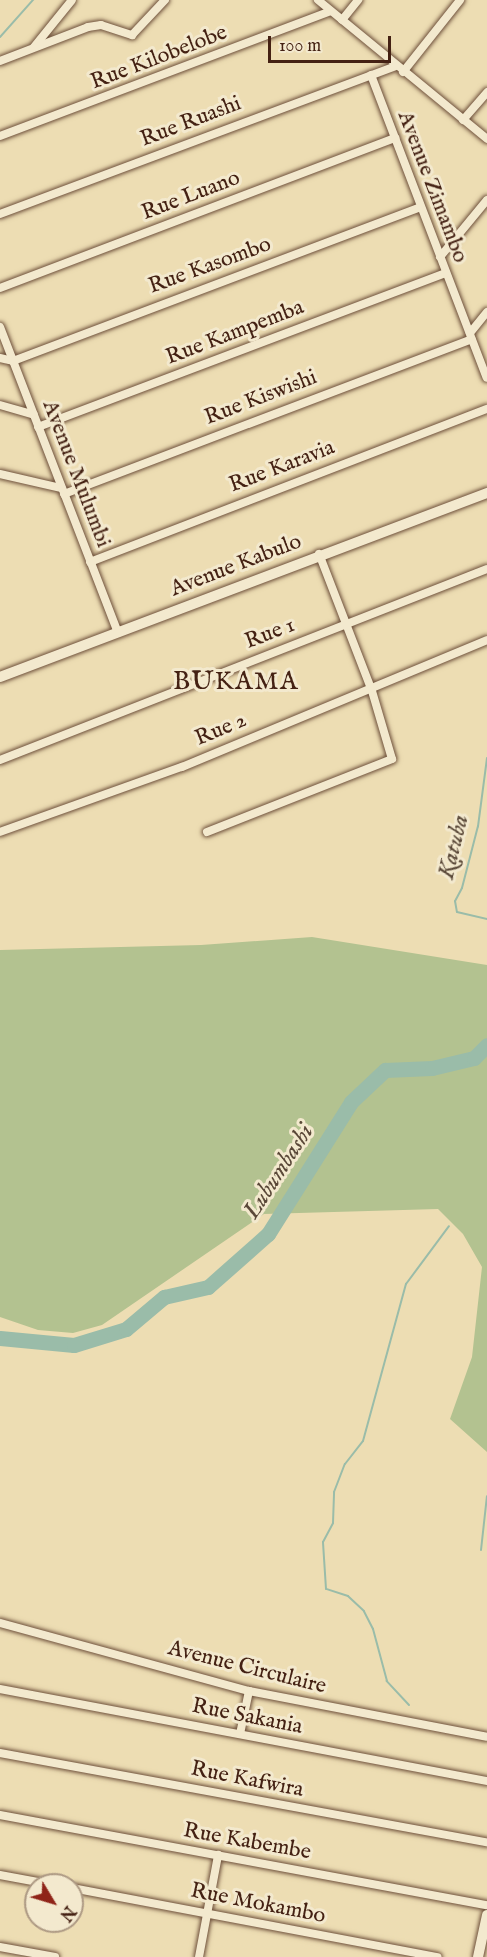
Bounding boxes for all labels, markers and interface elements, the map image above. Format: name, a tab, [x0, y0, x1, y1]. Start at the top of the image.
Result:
street label: Rue Kilobelobe	[87, 20, 231, 96]
scale bar	[271, 24, 394, 62]
text: 100 m	[279, 35, 321, 58]
street label: Rue Ruashi	[137, 91, 245, 153]
street label: Avenue Zimambo	[391, 107, 473, 267]
street label: Rue Luano	[138, 165, 244, 227]
street label: Rue Kasombo	[145, 232, 275, 300]
street label: Rue Kampemba	[162, 295, 308, 371]
street label: Rue Kiswishi	[201, 365, 321, 431]
street label: Avenue Mulumbi	[36, 397, 116, 551]
street label: Rue Karavia	[226, 435, 338, 499]
street label: Avenue Kabulo	[167, 529, 305, 603]
street label: Rue 1	[241, 613, 299, 655]
district label: BUKAMA	[173, 666, 299, 698]
street label: Rue 2	[191, 707, 251, 753]
water label: Katuba	[432, 812, 476, 882]
water label: Lubumbashi	[238, 1119, 320, 1225]
street label: Avenue Circulaire	[165, 1636, 329, 1700]
street label: Rue Sakania	[189, 1693, 305, 1741]
street label: Rue Kafwira	[188, 1756, 306, 1804]
street label: Rue Kabembe	[181, 1818, 313, 1866]
north arrow	[24, 1873, 84, 1933]
street label: Rue Mokambo	[188, 1878, 328, 1930]
text: N	[54, 1901, 79, 1924]

